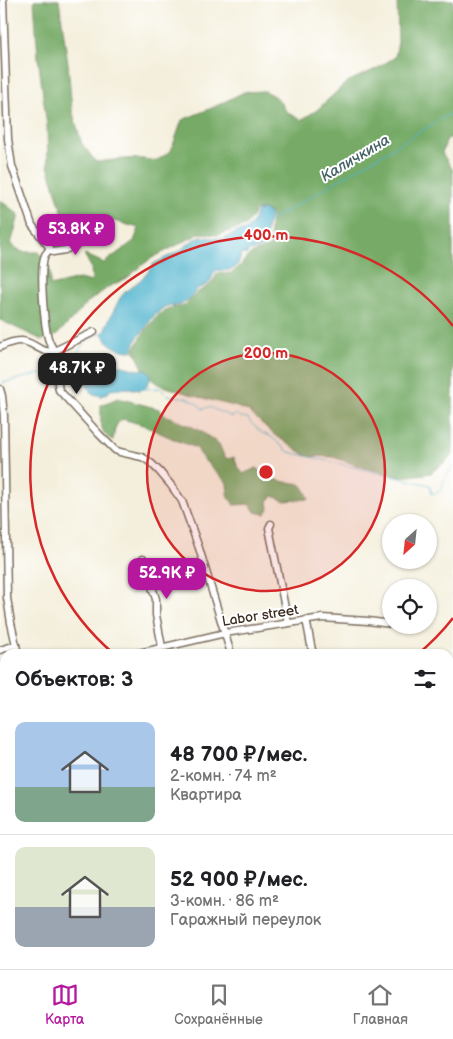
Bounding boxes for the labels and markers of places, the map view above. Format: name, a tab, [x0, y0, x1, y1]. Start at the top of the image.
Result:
pin: 53.8K ₽	[30, 214, 122, 256]
pin: 48.7K ₽	[31, 352, 123, 395]
centre of rings	[257, 463, 275, 481]
pin: 52.9K ₽	[121, 558, 213, 600]

